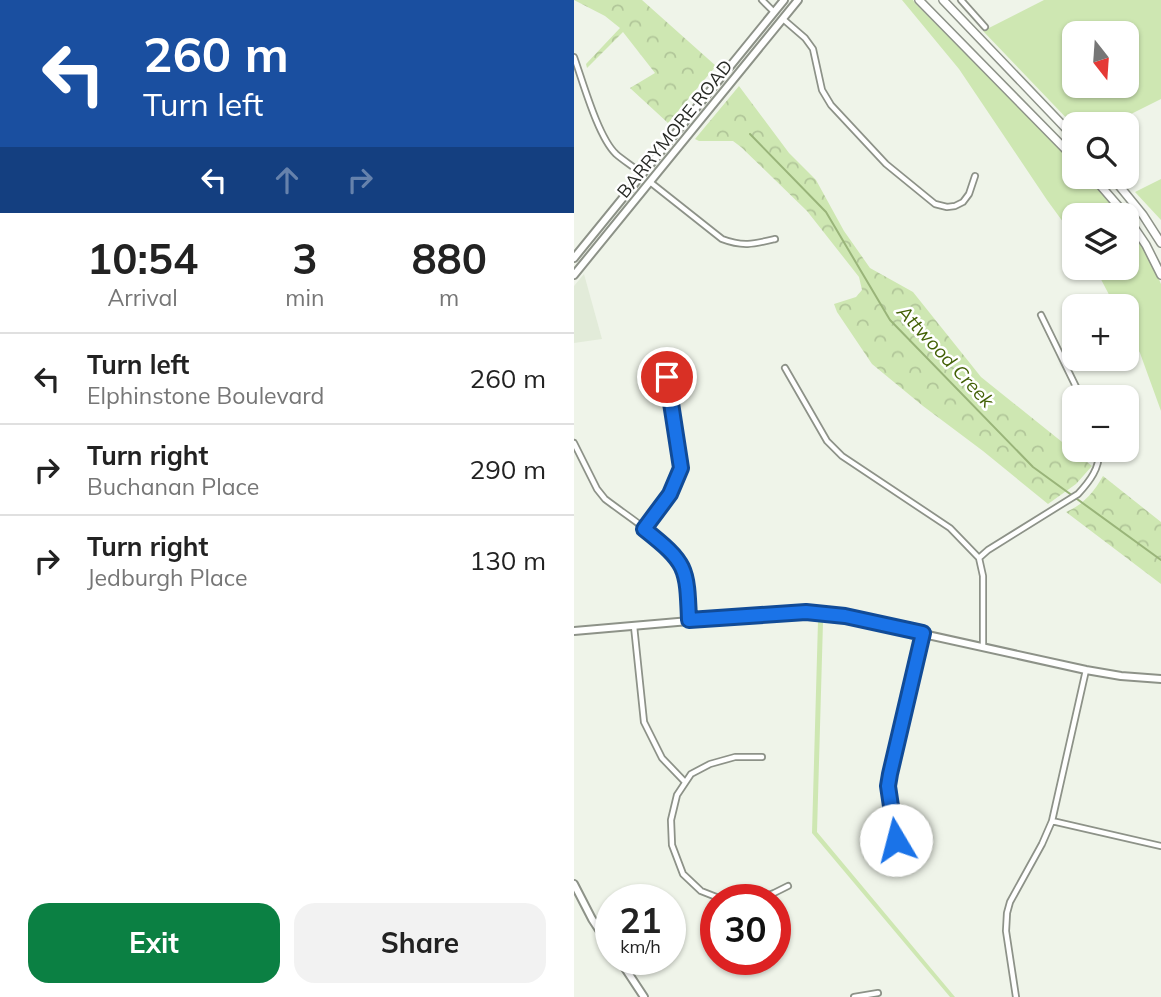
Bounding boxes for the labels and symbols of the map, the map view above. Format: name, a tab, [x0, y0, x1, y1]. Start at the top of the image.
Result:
north arrow	[1062, 21, 1139, 98]
street label: BARRYMORE ROAD	[612, 55, 737, 202]
water label: Attwood Creek	[892, 299, 1000, 413]
pin	[637, 347, 697, 407]
position arrow	[859, 803, 933, 877]
speed limit sign: 30	[700, 884, 791, 975]

